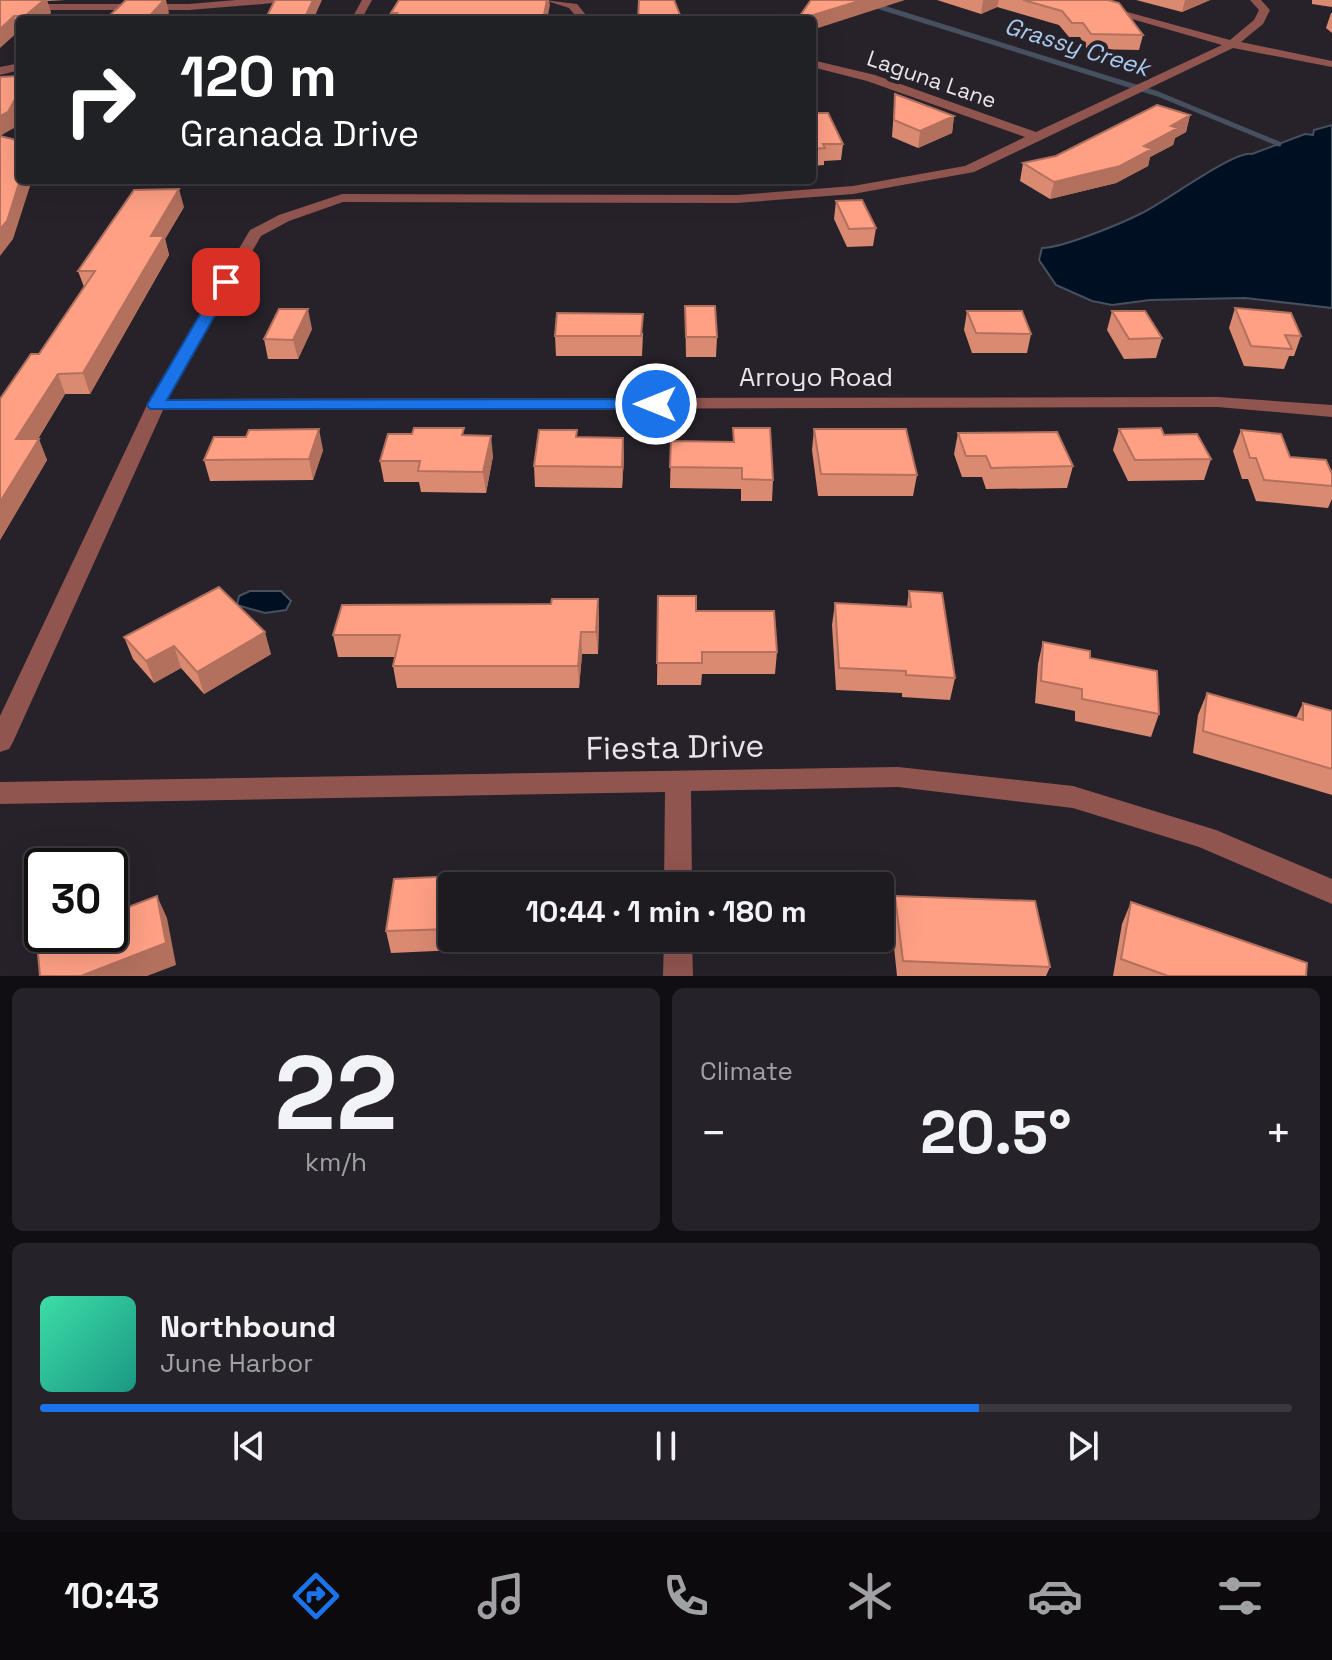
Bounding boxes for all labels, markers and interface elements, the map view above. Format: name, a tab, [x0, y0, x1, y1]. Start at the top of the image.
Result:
water label: Grassy Creek	[1001, 10, 1156, 84]
text: 120 m	[180, 41, 337, 112]
street label: Laguna Lane	[864, 44, 1000, 114]
icon: right	[48, 48, 152, 152]
text: Granada Drive	[180, 111, 419, 157]
pin	[192, 248, 260, 316]
icon: arrive	[204, 260, 248, 304]
street label: Arroyo Road	[739, 360, 893, 394]
position arrow	[614, 362, 698, 446]
street label: Fiesta Drive	[585, 725, 765, 769]
speed limit sign: 30	[24, 848, 128, 952]
text: 10:44 · 1 min · 180 m	[525, 892, 807, 931]
text: 22	[274, 1027, 398, 1159]
text: Climate	[700, 1054, 793, 1088]
text: 20.5°	[920, 1094, 1072, 1171]
text: −	[700, 1105, 727, 1161]
text: +	[1265, 1105, 1292, 1161]
text: km/h	[305, 1145, 367, 1179]
text: Northbound	[160, 1307, 336, 1346]
text: June Harbor	[160, 1346, 313, 1380]
icon: previous	[227, 1424, 271, 1468]
icon: pause	[644, 1424, 688, 1468]
icon: next	[1061, 1424, 1105, 1468]
icon: directions	[288, 1568, 344, 1624]
icon: music	[473, 1568, 529, 1624]
icon: phone	[658, 1568, 714, 1624]
icon: climate	[842, 1568, 898, 1624]
icon: car	[1027, 1568, 1083, 1624]
icon: filters	[1212, 1568, 1268, 1624]
text: 10:43	[64, 1573, 159, 1619]

